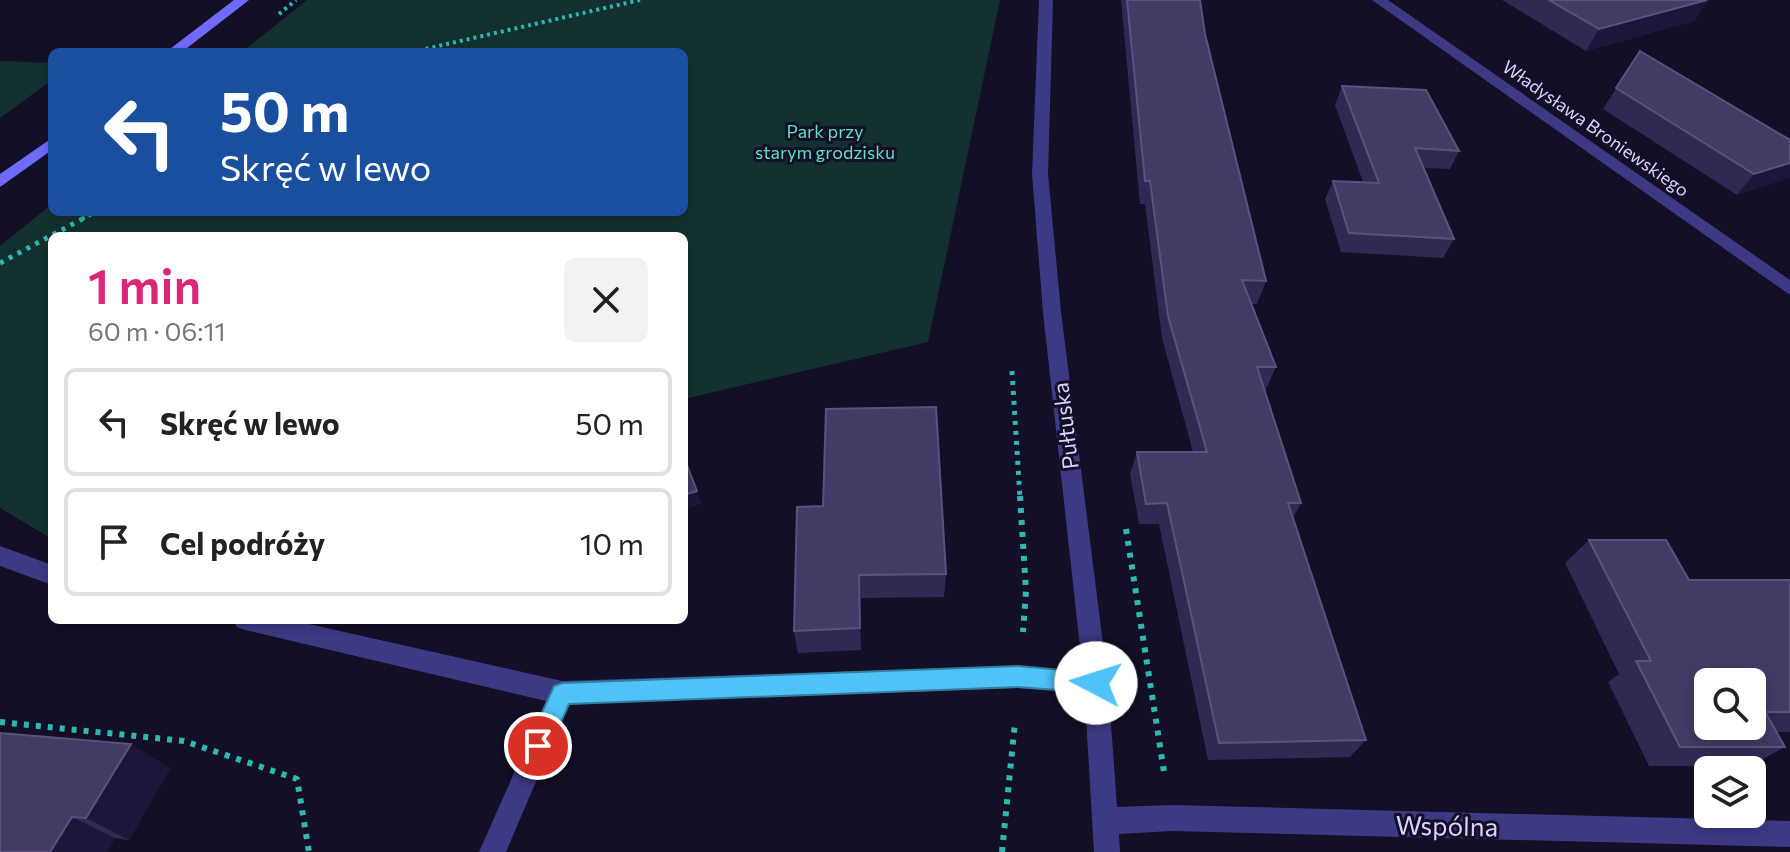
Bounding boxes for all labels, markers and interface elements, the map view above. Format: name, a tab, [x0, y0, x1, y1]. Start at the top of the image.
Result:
street label: Władysława Broniewskiego	[1499, 55, 1693, 201]
text: 50 m	[220, 75, 349, 144]
icon: left	[88, 80, 192, 184]
park label: Park przy starym grodzisku	[755, 120, 895, 163]
text: Skręć w lewo	[220, 144, 431, 188]
text: 1 min	[88, 255, 201, 314]
button: close	[564, 258, 648, 342]
text: 60 m · 06:11	[88, 315, 226, 346]
street label: Pułtuska	[1046, 381, 1084, 471]
icon: left	[92, 400, 136, 444]
text: Skręć w lewo	[160, 404, 340, 441]
text: 50 m	[575, 404, 644, 441]
icon: arrive	[92, 520, 136, 564]
text: Cel podróży	[160, 524, 325, 561]
text: 10 m	[580, 524, 644, 561]
position arrow	[1054, 641, 1138, 725]
map controls	[1694, 668, 1766, 828]
button: search	[1694, 668, 1766, 740]
pin	[504, 712, 572, 780]
icon: arrive	[516, 724, 560, 768]
button: layers	[1694, 756, 1766, 828]
street label: Wspólna	[1395, 809, 1499, 841]

